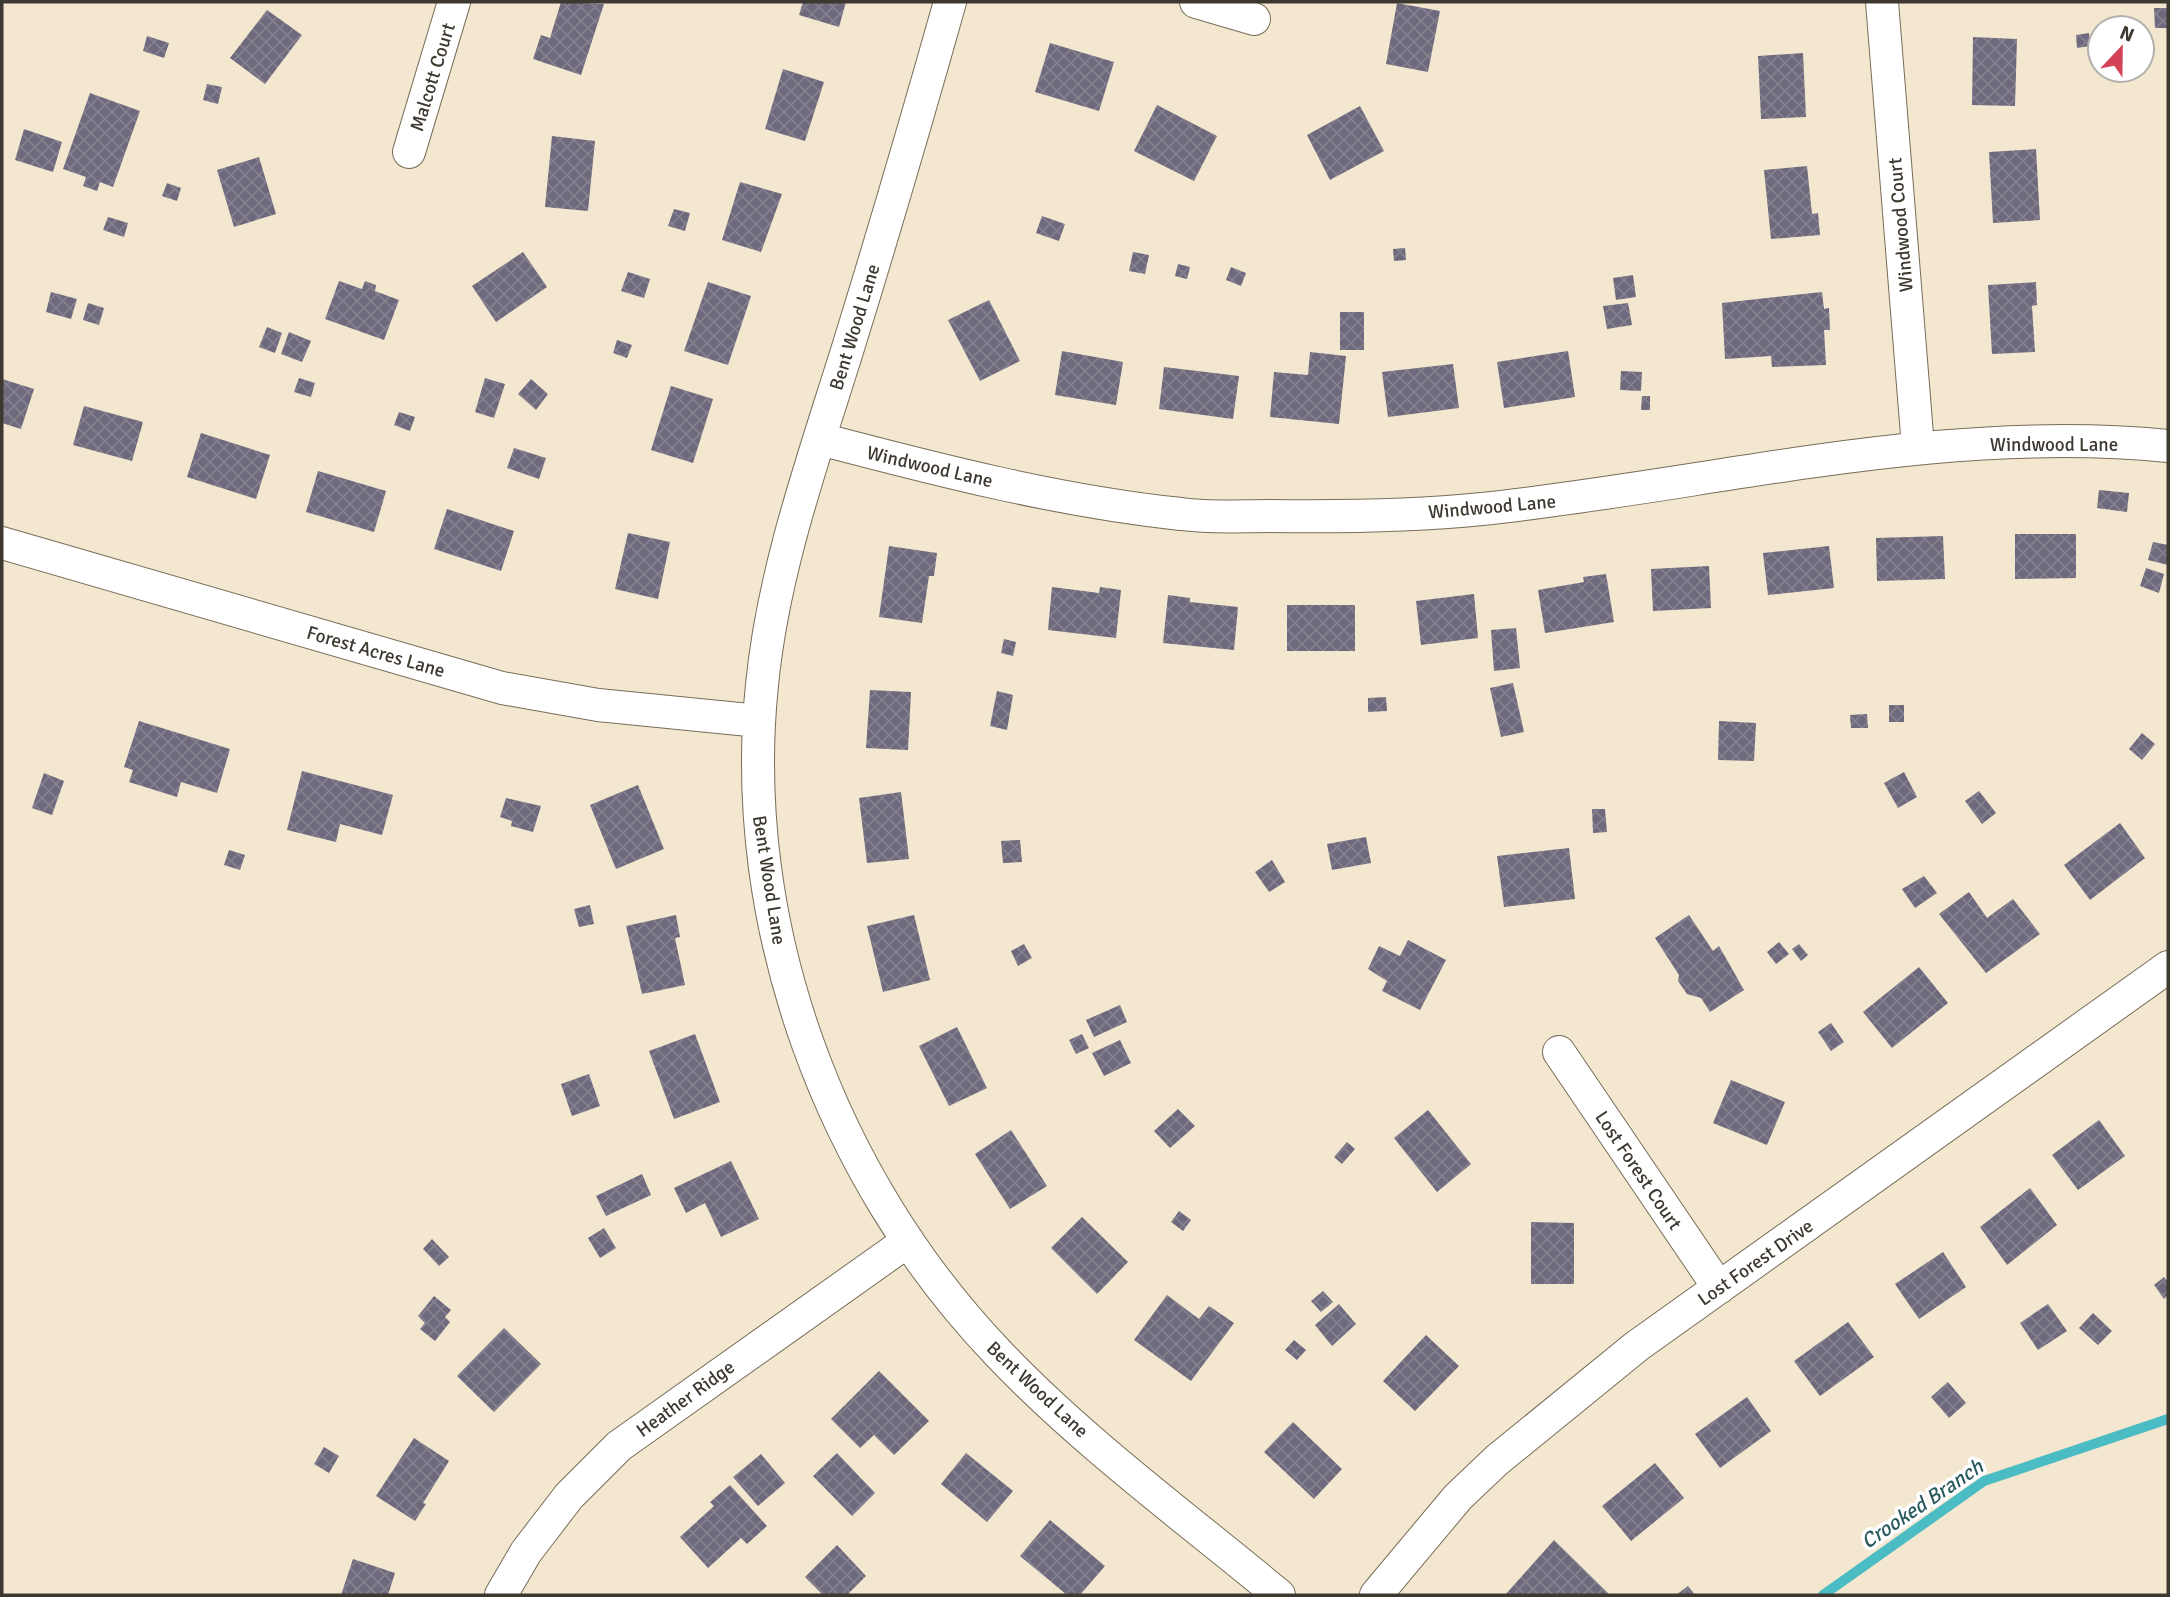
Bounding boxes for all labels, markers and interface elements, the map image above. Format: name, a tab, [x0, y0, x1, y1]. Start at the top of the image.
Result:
north arrow	[2086, 14, 2156, 84]
street label: Malcott Court	[405, 20, 461, 134]
text: N	[2116, 21, 2138, 48]
street label: Windwood Court	[1883, 156, 1919, 293]
street label: Bent Wood Lane	[824, 261, 886, 393]
street label: Windwood Lane	[1990, 433, 2118, 457]
street label: Windwood Lane	[864, 441, 995, 493]
street label: Windwood Lane	[1427, 489, 1557, 525]
street label: Forest Acres Lane	[304, 621, 448, 683]
street label: Bent Wood Lane	[747, 814, 791, 947]
street label: Lost Forest Court	[1589, 1106, 1687, 1235]
street label: Lost Forest Drive	[1693, 1214, 1818, 1312]
street label: Bent Wood Lane	[981, 1336, 1093, 1443]
street label: Heather Ridge	[632, 1355, 739, 1442]
water label: Crooked Branch	[1856, 1453, 1988, 1554]

